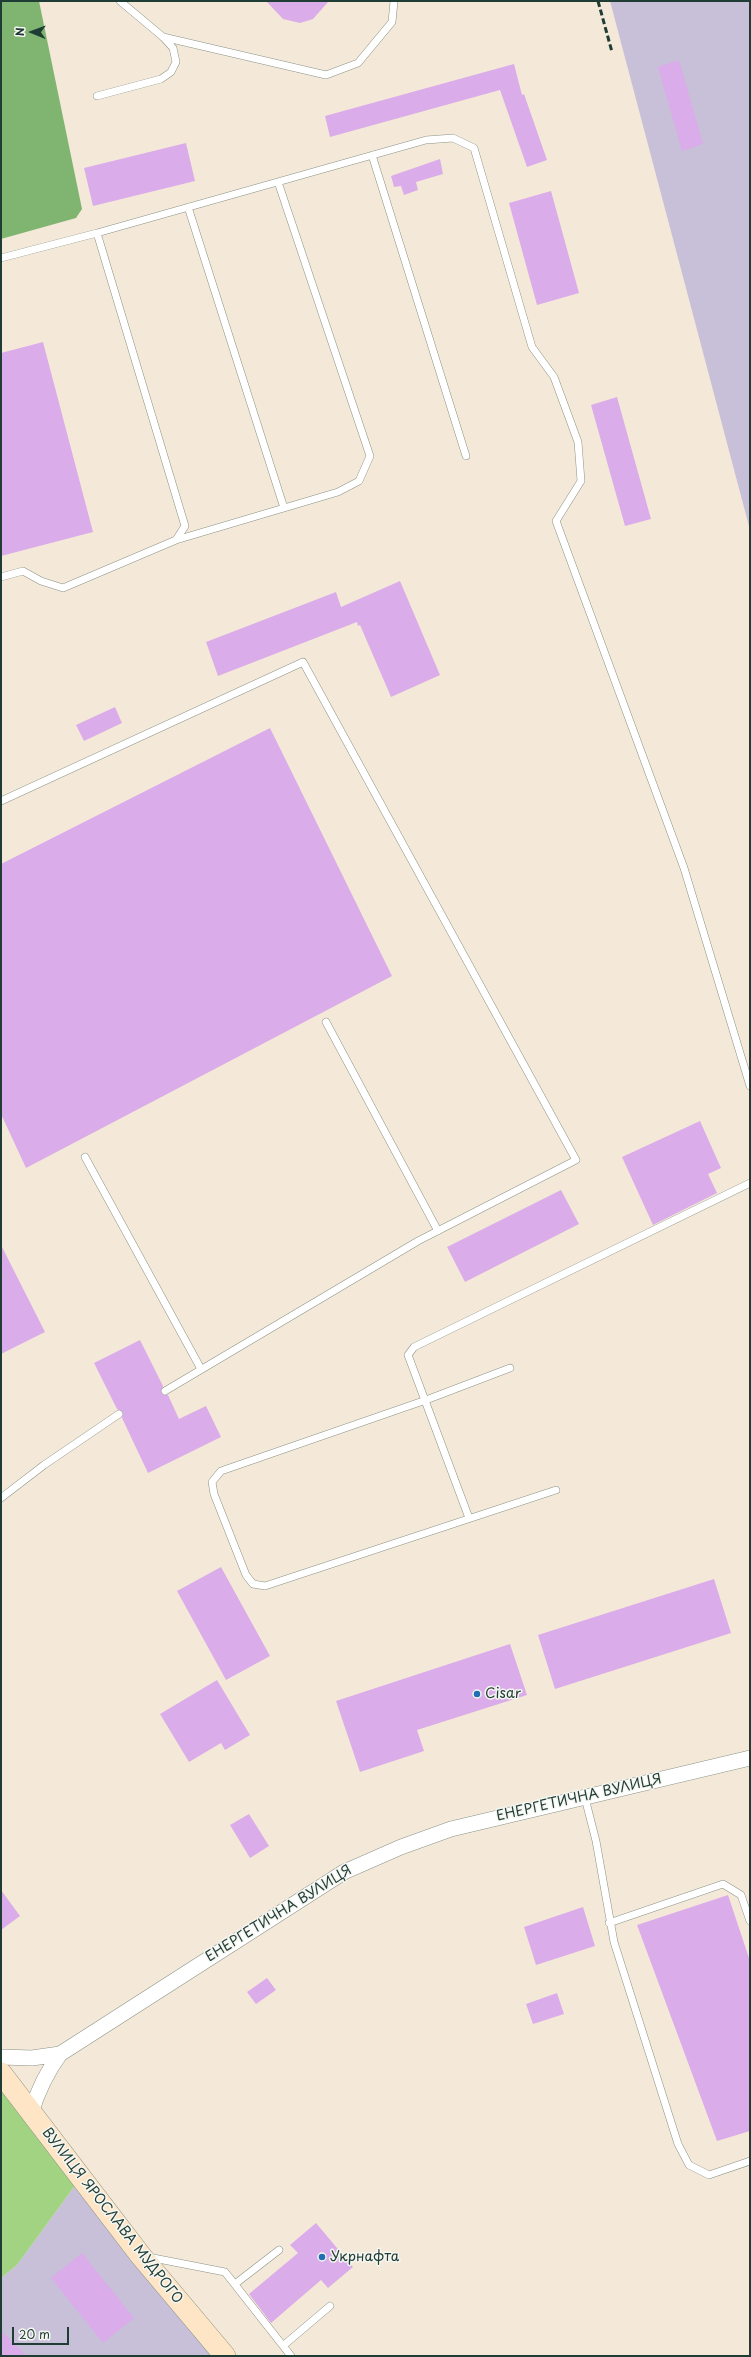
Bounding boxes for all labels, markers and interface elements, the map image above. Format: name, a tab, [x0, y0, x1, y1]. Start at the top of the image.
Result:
north arrow	[12, 12, 52, 52]
text: N	[11, 27, 28, 36]
place label: Cisar	[485, 1686, 521, 1702]
marker: Cisar	[472, 1689, 482, 1699]
street label: ЕНЕРГЕТИЧНА ВУЛИЦЯ	[495, 1771, 663, 1825]
street label: ЕНЕРГЕТИЧНА ВУЛИЦЯ	[203, 1862, 355, 1966]
street label: ВУЛИЦЯ ЯРОСЛАВА МУДРОГО	[38, 2125, 186, 2307]
place label: Укрнафта	[330, 2249, 399, 2265]
marker: Укрнафта	[317, 2252, 327, 2262]
scale bar	[14, 2319, 71, 2345]
text: 20 m	[19, 2325, 50, 2343]

